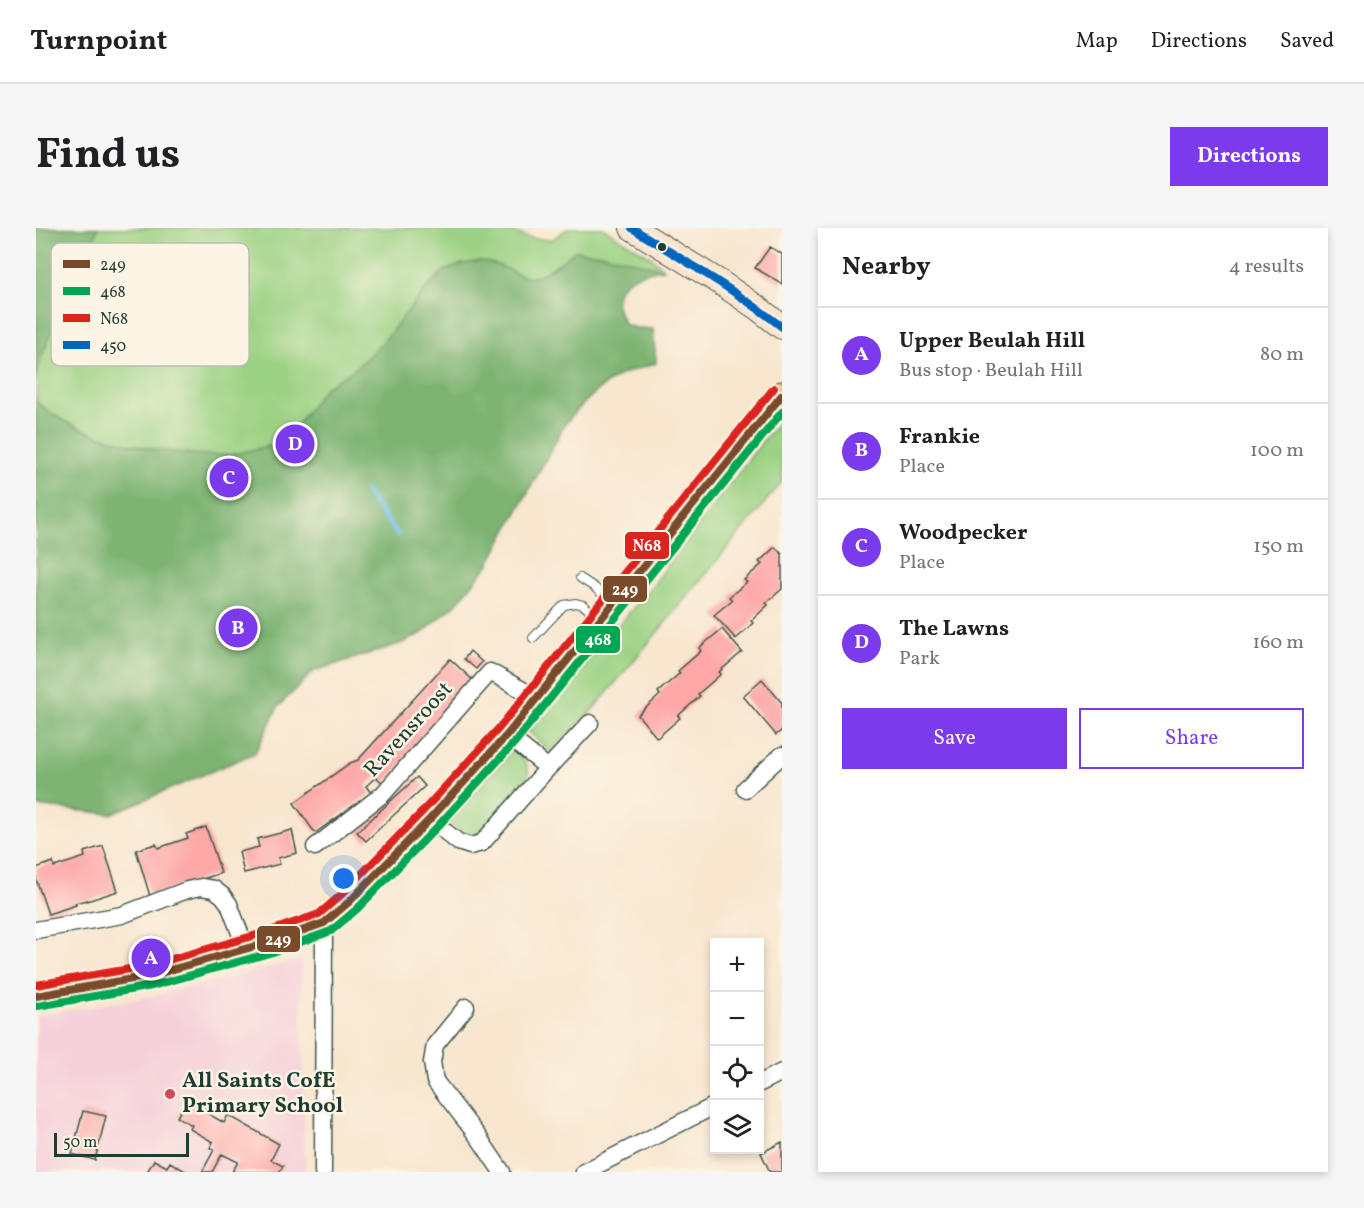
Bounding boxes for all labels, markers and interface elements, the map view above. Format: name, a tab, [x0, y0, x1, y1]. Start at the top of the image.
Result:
text: Turnpoint	[30, 22, 167, 61]
text: Map	[1076, 27, 1118, 56]
text: Directions	[1151, 27, 1247, 56]
text: Saved	[1280, 27, 1334, 56]
text: Find us	[36, 127, 180, 186]
button: Directions	[1170, 127, 1328, 186]
unlabelled marker	[656, 241, 668, 253]
legend	[51, 243, 249, 366]
text: Nearby	[842, 249, 931, 285]
text: 4 results	[1229, 253, 1304, 281]
text: 249	[100, 255, 126, 277]
text: 468	[100, 282, 126, 304]
text: N68	[100, 309, 128, 331]
text: Upper Beulah Hill	[899, 326, 1085, 357]
text: 450	[100, 336, 126, 358]
text: A	[854, 341, 869, 369]
text: 80 m	[1260, 341, 1304, 369]
text: Bus stop · Beulah Hill	[899, 357, 1083, 385]
pin: D	[276, 422, 314, 466]
text: Frankie	[899, 422, 980, 453]
text: B	[855, 437, 868, 465]
text: 100 m	[1250, 437, 1304, 465]
text: Place	[899, 453, 945, 481]
pin: C	[210, 456, 248, 500]
text: Woodpecker	[899, 518, 1028, 549]
line badge: N68	[624, 531, 670, 560]
text: C	[855, 533, 868, 561]
text: 150 m	[1253, 533, 1304, 561]
text: N68	[632, 536, 662, 558]
text: Place	[899, 549, 945, 577]
line badge: 249	[602, 575, 648, 603]
text: 249	[612, 580, 638, 602]
pin: B	[218, 606, 258, 650]
text: The Lawns	[899, 614, 1009, 645]
line badge: 468	[575, 625, 621, 654]
text: D	[854, 629, 869, 657]
text: 160 m	[1252, 629, 1304, 657]
text: 468	[584, 630, 612, 652]
text: Park	[899, 645, 940, 673]
street label: Ravensroost	[358, 675, 461, 785]
button: Save	[842, 708, 1067, 769]
button: Share	[1079, 708, 1304, 769]
your location	[329, 864, 358, 893]
line badge: 249	[256, 925, 301, 953]
text: 249	[265, 930, 291, 952]
pin: A	[132, 936, 170, 980]
map controls	[710, 938, 764, 1154]
button: +	[710, 938, 764, 992]
button: −	[710, 992, 764, 1046]
button: locate	[710, 1046, 764, 1100]
place label: All Saints CofE Primary School	[182, 1066, 343, 1122]
marker: All Saints CofE Primary School	[163, 1087, 177, 1101]
button: layers	[710, 1100, 764, 1154]
scale bar	[54, 1130, 189, 1158]
text: 50 m	[63, 1132, 97, 1154]

